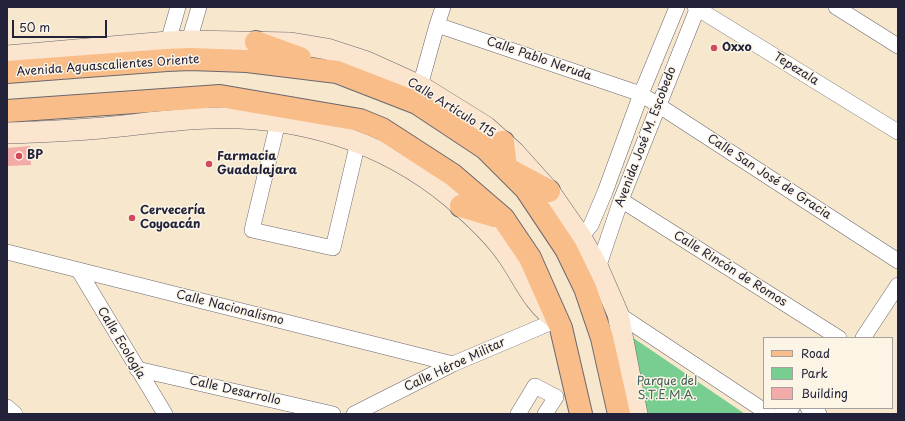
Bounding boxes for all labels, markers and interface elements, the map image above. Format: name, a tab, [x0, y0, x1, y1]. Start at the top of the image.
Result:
scale bar	[14, 12, 109, 38]
text: 50 m	[19, 18, 50, 36]
street label: Calle Pablo Neruda	[485, 34, 593, 84]
place label: Oxxo	[722, 41, 752, 55]
marker: Oxxo	[709, 43, 719, 53]
street label: Tepezala	[771, 49, 821, 89]
street label: Avenida Aguascalientes Oriente	[16, 52, 200, 80]
street label: Avenida José M. Escobedo	[613, 65, 679, 209]
street label: Calle Artículo 115	[404, 75, 498, 141]
street label: Calle San José de Gracia	[704, 131, 834, 223]
place label: BP	[27, 149, 43, 163]
place label: Farmacia Guadalajara	[217, 150, 297, 178]
marker: BP	[14, 151, 24, 161]
marker: Farmacia Guadalajara	[204, 159, 214, 169]
place label: Cervecería Coyoacán	[140, 204, 206, 232]
marker: Cervecería Coyoacán	[127, 213, 137, 223]
street label: Calle Rincón de Romos	[671, 228, 789, 310]
street label: Calle Nacionalismo	[175, 288, 285, 328]
street label: Calle Ecología	[94, 305, 148, 381]
street label: Calle Héroe Militar	[402, 335, 508, 395]
legend	[763, 337, 893, 409]
text: Road	[801, 344, 830, 362]
text: Park	[801, 364, 828, 382]
street label: Calle Desarrollo	[188, 373, 282, 409]
park label: Parque del S.T.E.M.A.	[637, 375, 697, 403]
text: Building	[801, 384, 848, 402]

